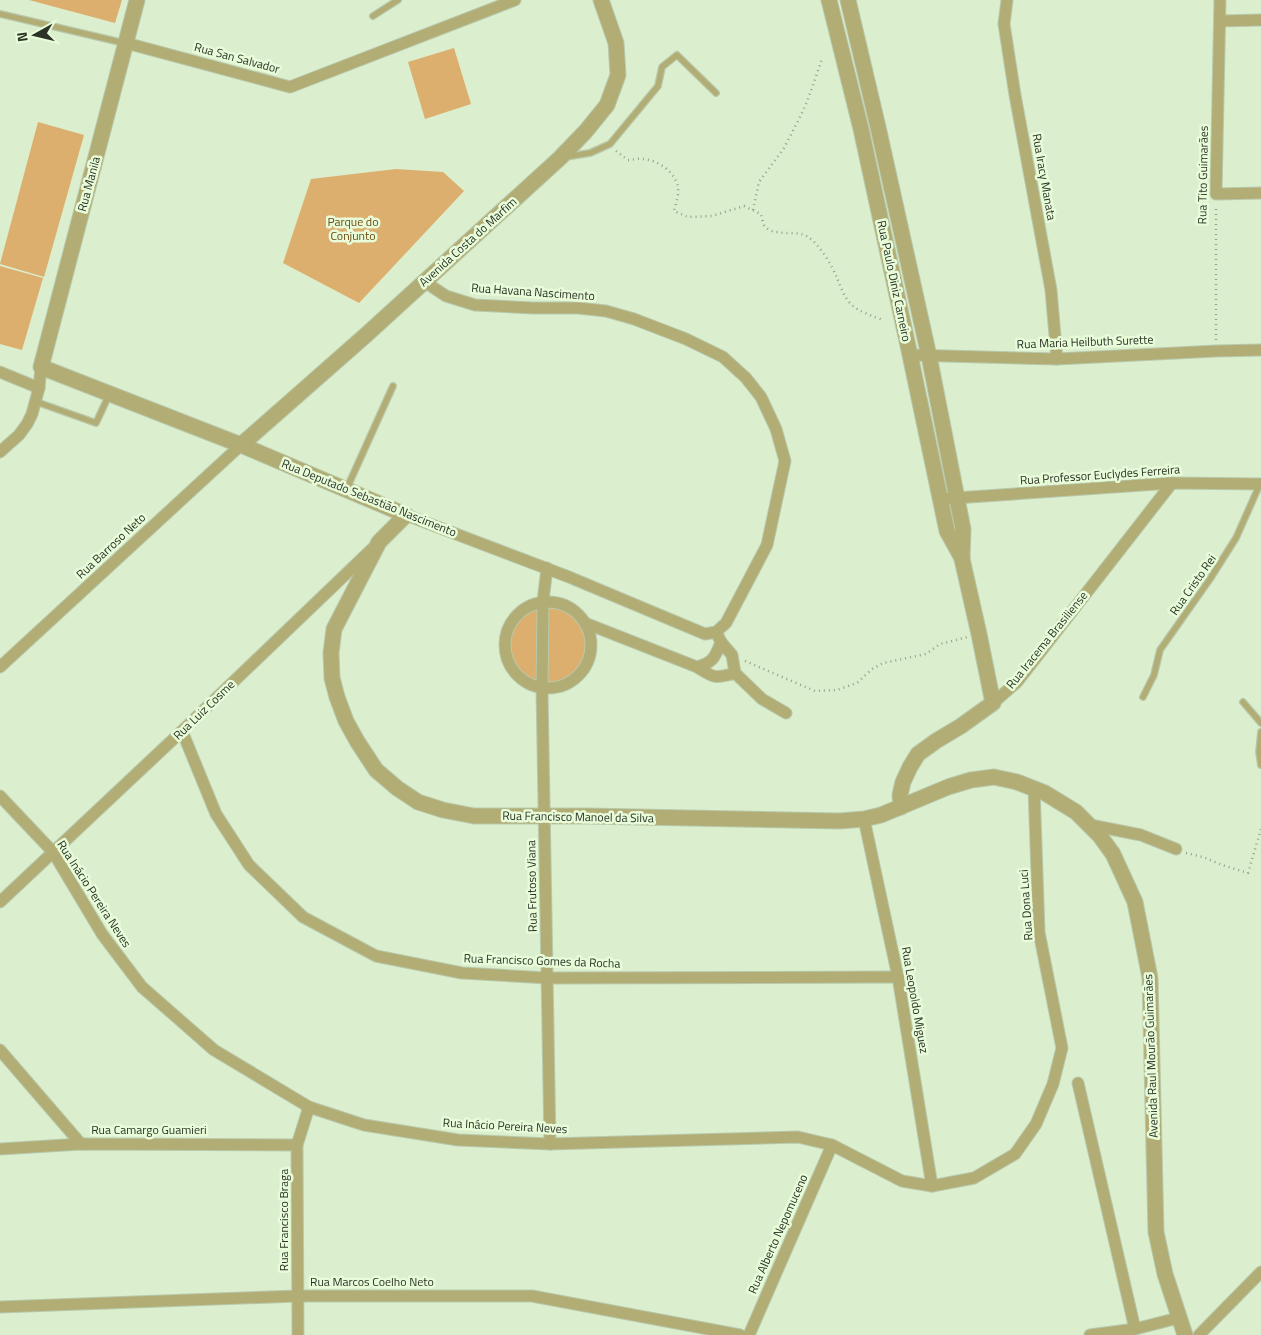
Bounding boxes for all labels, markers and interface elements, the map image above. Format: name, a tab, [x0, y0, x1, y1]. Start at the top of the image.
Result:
north arrow	[10, 10, 60, 60]
text: N	[11, 31, 33, 43]
street label: Rua San Salvador	[192, 37, 282, 78]
street label: Rua Tito Guimarães	[1192, 125, 1213, 225]
street label: Rua Iracy Manata	[1028, 132, 1061, 222]
street label: Rua Manila	[72, 154, 105, 214]
street label: Avenida Costa do Marfim	[414, 192, 521, 291]
park label: Parque do Conjunto	[327, 212, 379, 245]
street label: Rua Paulo Diniz Carneiro	[872, 219, 917, 343]
street label: Rua Havana Nascimento	[471, 278, 595, 305]
street label: Rua Maria Heilbuth Surette	[1016, 330, 1154, 353]
street label: Rua Deputado Sebastião Nascimento	[279, 454, 460, 541]
street label: Rua Professor Euclydes Ferreira	[1019, 459, 1181, 490]
street label: Rua Barroso Neto	[71, 508, 150, 583]
street label: Rua Cristo Rei	[1165, 550, 1221, 619]
street label: Rua Iracema Brasiliense	[1001, 587, 1092, 693]
street label: Rua Luiz Cosme	[168, 675, 239, 744]
street label: Rua Francisco Manoel da Silva	[502, 806, 654, 827]
street label: Rua Inácio Pereira Neves	[53, 836, 137, 951]
street label: Rua Frutoso Viana	[521, 840, 542, 932]
street label: Rua Dona Luci	[1014, 869, 1037, 941]
street label: Rua Leopoldo Miguez	[897, 945, 934, 1055]
street label: Rua Francisco Gomes da Rocha	[463, 948, 621, 973]
street label: Avenida Raul Mourão Guimarães	[1138, 973, 1163, 1138]
street label: Rua Inácio Pereira Neves	[442, 1113, 568, 1138]
street label: Rua Camargo Guamieri	[91, 1120, 207, 1139]
street label: Rua Francisco Braga	[274, 1169, 293, 1271]
street label: Rua Alberto Nepomuceno	[743, 1171, 812, 1297]
street label: Rua Marcos Coelho Neto	[310, 1272, 434, 1291]

